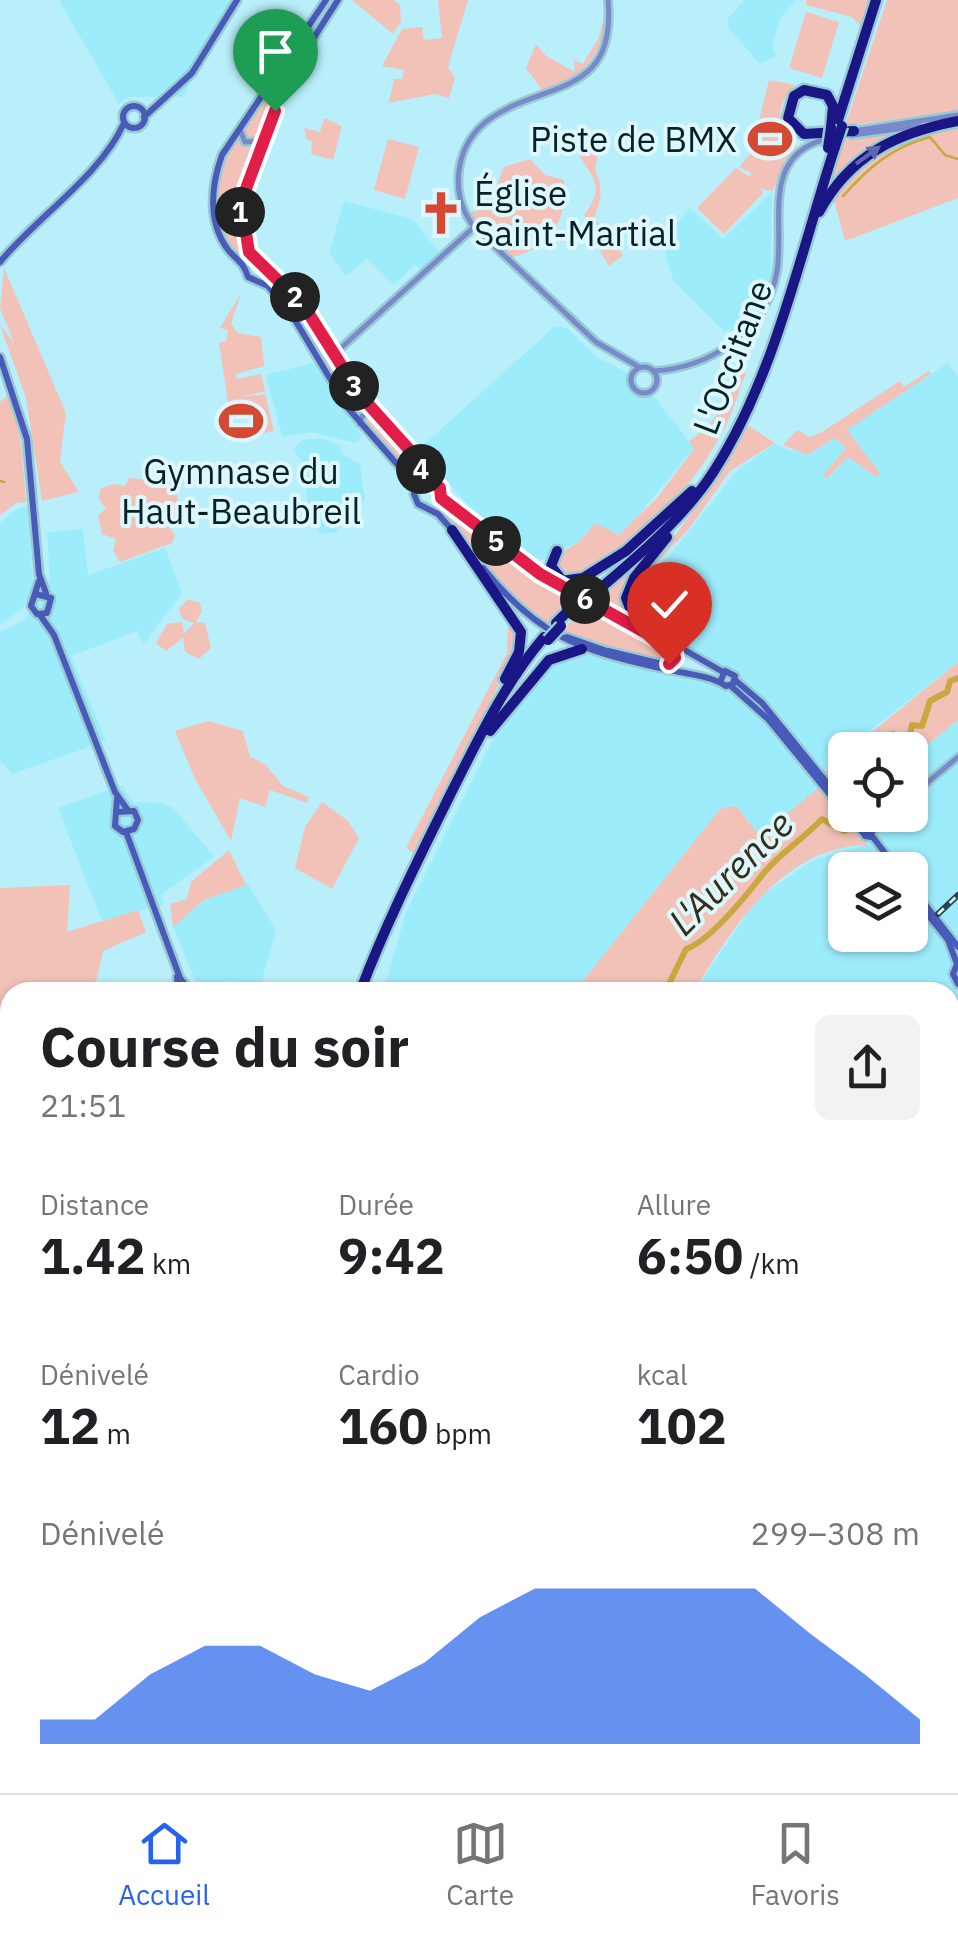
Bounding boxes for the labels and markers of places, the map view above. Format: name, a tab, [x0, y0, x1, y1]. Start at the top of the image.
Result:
pin	[233, 9, 318, 112]
sports icon: Piste de BMX	[746, 115, 794, 163]
place label: Piste de BMX	[530, 116, 737, 162]
place label: Église Saint-Martial	[474, 170, 677, 256]
pin: 1	[215, 187, 265, 237]
church icon: Église Saint-Martial	[417, 189, 465, 237]
pin: 2	[270, 272, 320, 322]
pin: 3	[329, 361, 379, 411]
sports icon: Gymnase du Haut-Beaubreil	[217, 397, 265, 445]
pin: 4	[396, 444, 446, 494]
place label: Gymnase du Haut-Beaubreil	[121, 448, 361, 534]
pin: 5	[471, 516, 521, 566]
pin	[627, 562, 712, 665]
pin: 6	[560, 574, 610, 624]

